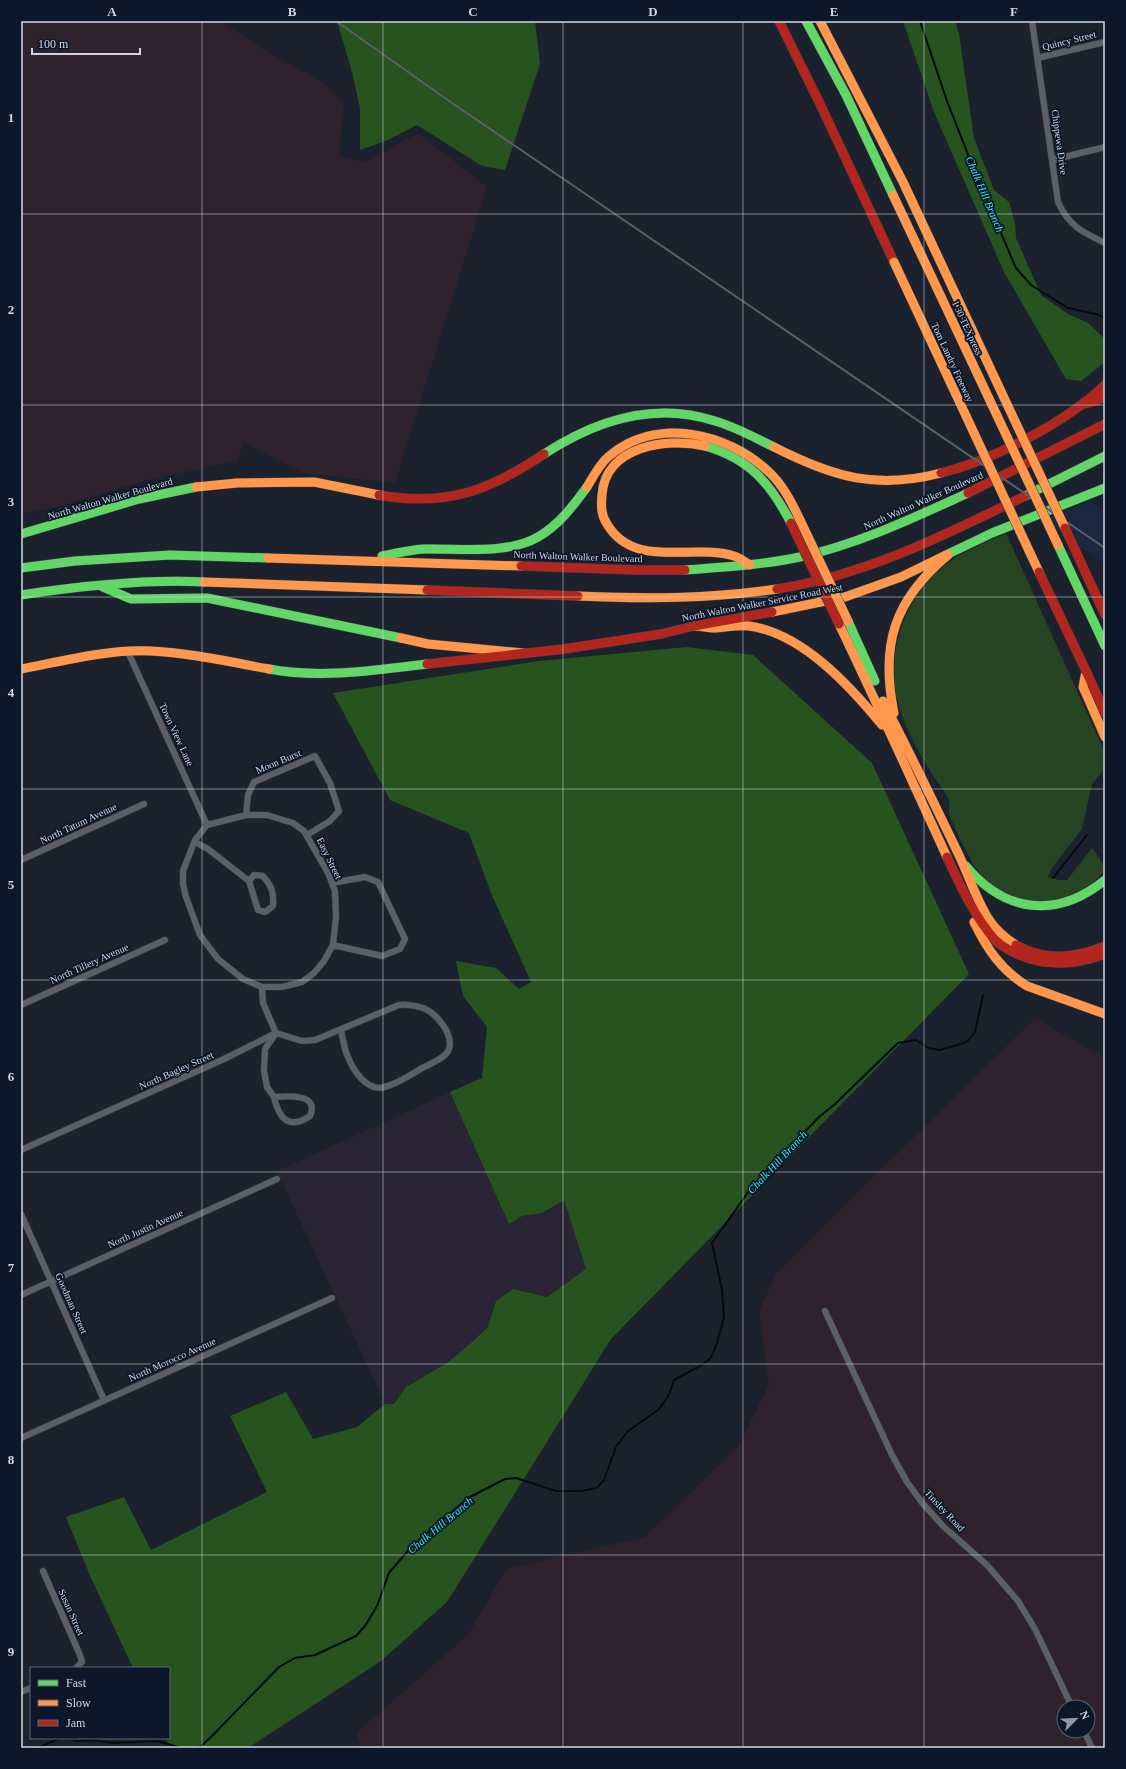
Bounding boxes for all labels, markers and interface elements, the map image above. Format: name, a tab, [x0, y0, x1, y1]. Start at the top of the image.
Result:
text: A	[107, 4, 117, 19]
text: B	[288, 4, 297, 19]
text: C	[468, 4, 478, 19]
text: D	[648, 4, 658, 19]
text: E	[830, 4, 838, 19]
text: F	[1010, 4, 1018, 19]
street label: Quincy Street	[1041, 28, 1097, 53]
scale bar	[32, 30, 140, 56]
text: 100 m	[38, 37, 69, 51]
street label: Chippewa Drive	[1049, 109, 1070, 176]
text: 1	[8, 110, 14, 125]
water label: Chalk Hill Branch	[964, 154, 1007, 234]
street label: I 30 TEXpress	[950, 300, 985, 357]
text: 2	[8, 302, 14, 317]
street label: Tom Landry Freeway	[929, 321, 976, 404]
street label: North Walton Walker Boulevard	[862, 469, 985, 532]
street label: North Walton Walker Boulevard	[46, 475, 174, 522]
text: 3	[8, 494, 15, 509]
street label: North Walton Walker Boulevard	[513, 549, 643, 564]
street label: North Walton Walker Service Road West	[681, 581, 844, 623]
text: 4	[8, 685, 15, 700]
street label: Town View Lane	[157, 701, 196, 768]
street label: Moon Burst	[254, 747, 303, 776]
street label: North Tatum Avenue	[38, 801, 119, 846]
street label: Easy Street	[315, 835, 345, 881]
text: 5	[8, 877, 15, 892]
street label: North Tillery Avenue	[48, 941, 131, 986]
street label: North Bagley Street	[137, 1049, 215, 1092]
text: 6	[8, 1069, 15, 1084]
water label: Chalk Hill Branch	[745, 1128, 809, 1196]
street label: North Justin Avenue	[106, 1207, 185, 1250]
text: 7	[8, 1260, 15, 1275]
street label: Goodman Street	[53, 1271, 90, 1335]
street label: North Morocco Avenue	[127, 1335, 218, 1384]
text: 8	[8, 1452, 15, 1467]
street label: Tinsley Road	[922, 1487, 967, 1534]
water label: Chalk Hill Branch	[405, 1494, 475, 1556]
street label: Susan Street	[56, 1587, 87, 1637]
text: 9	[8, 1644, 15, 1659]
legend	[30, 1667, 170, 1739]
text: Fast	[66, 1676, 87, 1690]
text: Slow	[66, 1696, 91, 1710]
north arrow	[1056, 1699, 1096, 1739]
text: N	[1078, 1709, 1092, 1721]
text: Jam	[66, 1716, 86, 1730]

